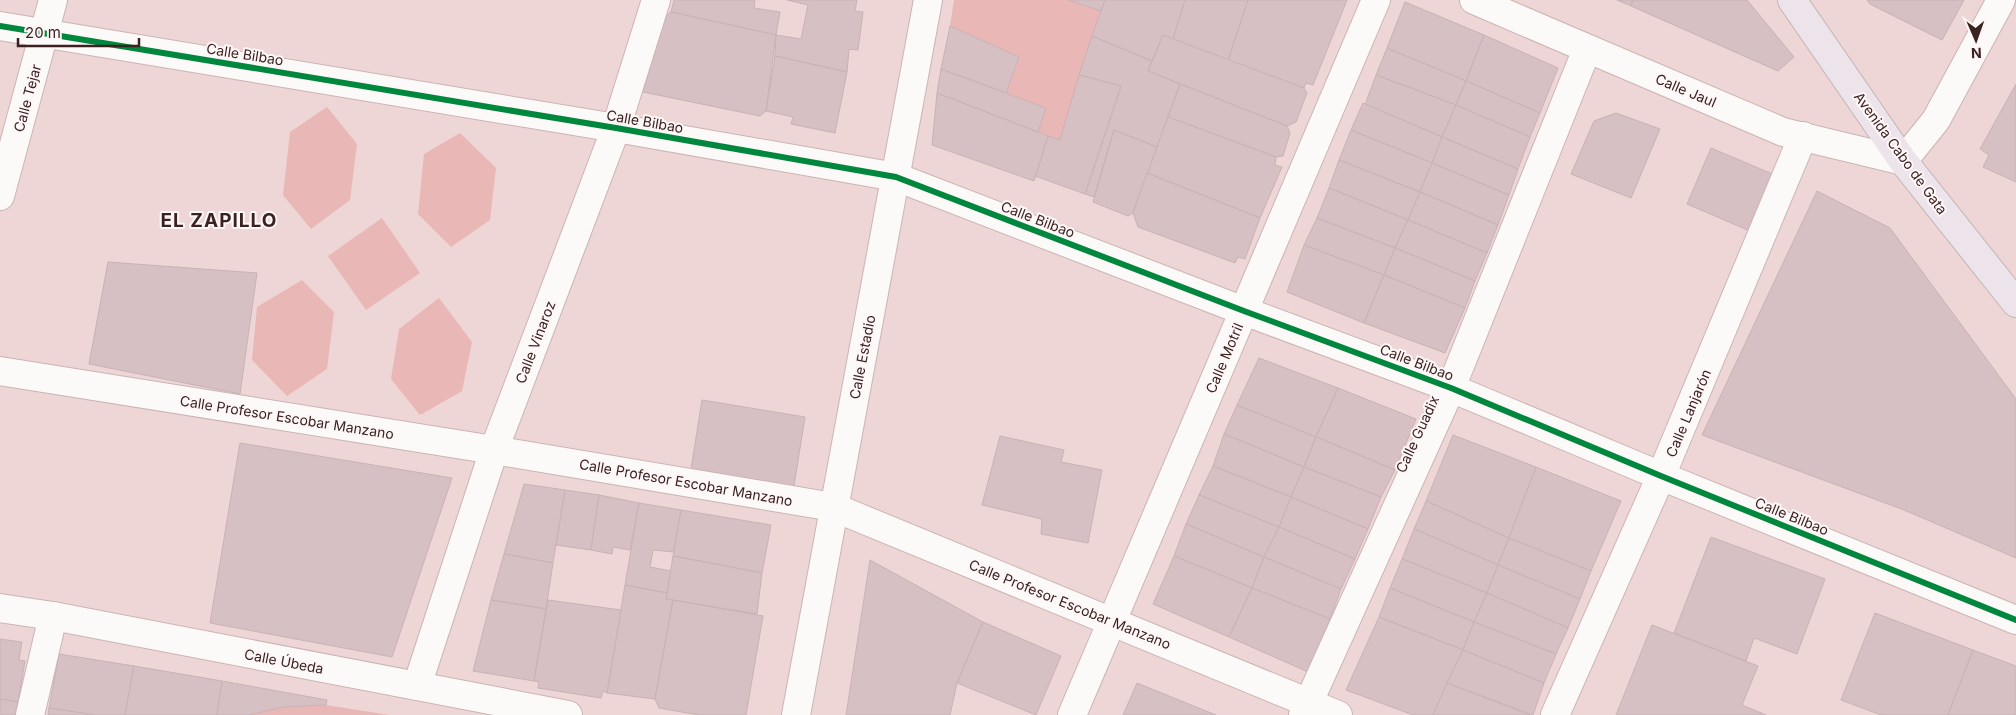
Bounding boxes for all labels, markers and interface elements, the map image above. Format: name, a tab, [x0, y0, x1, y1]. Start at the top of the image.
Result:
scale bar	[18, 15, 139, 47]
north arrow	[1951, 15, 2001, 65]
text: 20 m	[25, 23, 61, 42]
street label: Calle Bilbao	[205, 40, 285, 68]
text: N	[1971, 45, 1982, 62]
street label: Calle Tejar	[10, 62, 44, 134]
street label: Calle Jaul	[1653, 70, 1719, 110]
street label: Avenida Cabo de Gata	[1851, 89, 1951, 217]
street label: Calle Bilbao	[605, 106, 685, 136]
street label: Calle Bilbao	[999, 197, 1077, 241]
district label: EL ZAPILLO	[161, 209, 277, 232]
street label: Calle Vinaroz	[511, 298, 559, 386]
street label: Calle Estadio	[845, 313, 879, 401]
street label: Calle Motril	[1202, 320, 1246, 396]
street label: Calle Bilbao	[1378, 340, 1456, 384]
street label: Calle Lanjarón	[1662, 366, 1714, 460]
street label: Calle Profesor Escobar Manzano	[179, 392, 395, 442]
street label: Calle Guadix	[1392, 392, 1442, 475]
street label: Calle Profesor Escobar Manzano	[578, 455, 794, 509]
street label: Calle Bilbao	[1753, 494, 1831, 538]
street label: Calle Profesor Escobar Manzano	[967, 556, 1173, 652]
street label: Calle Úbeda	[243, 645, 325, 677]

